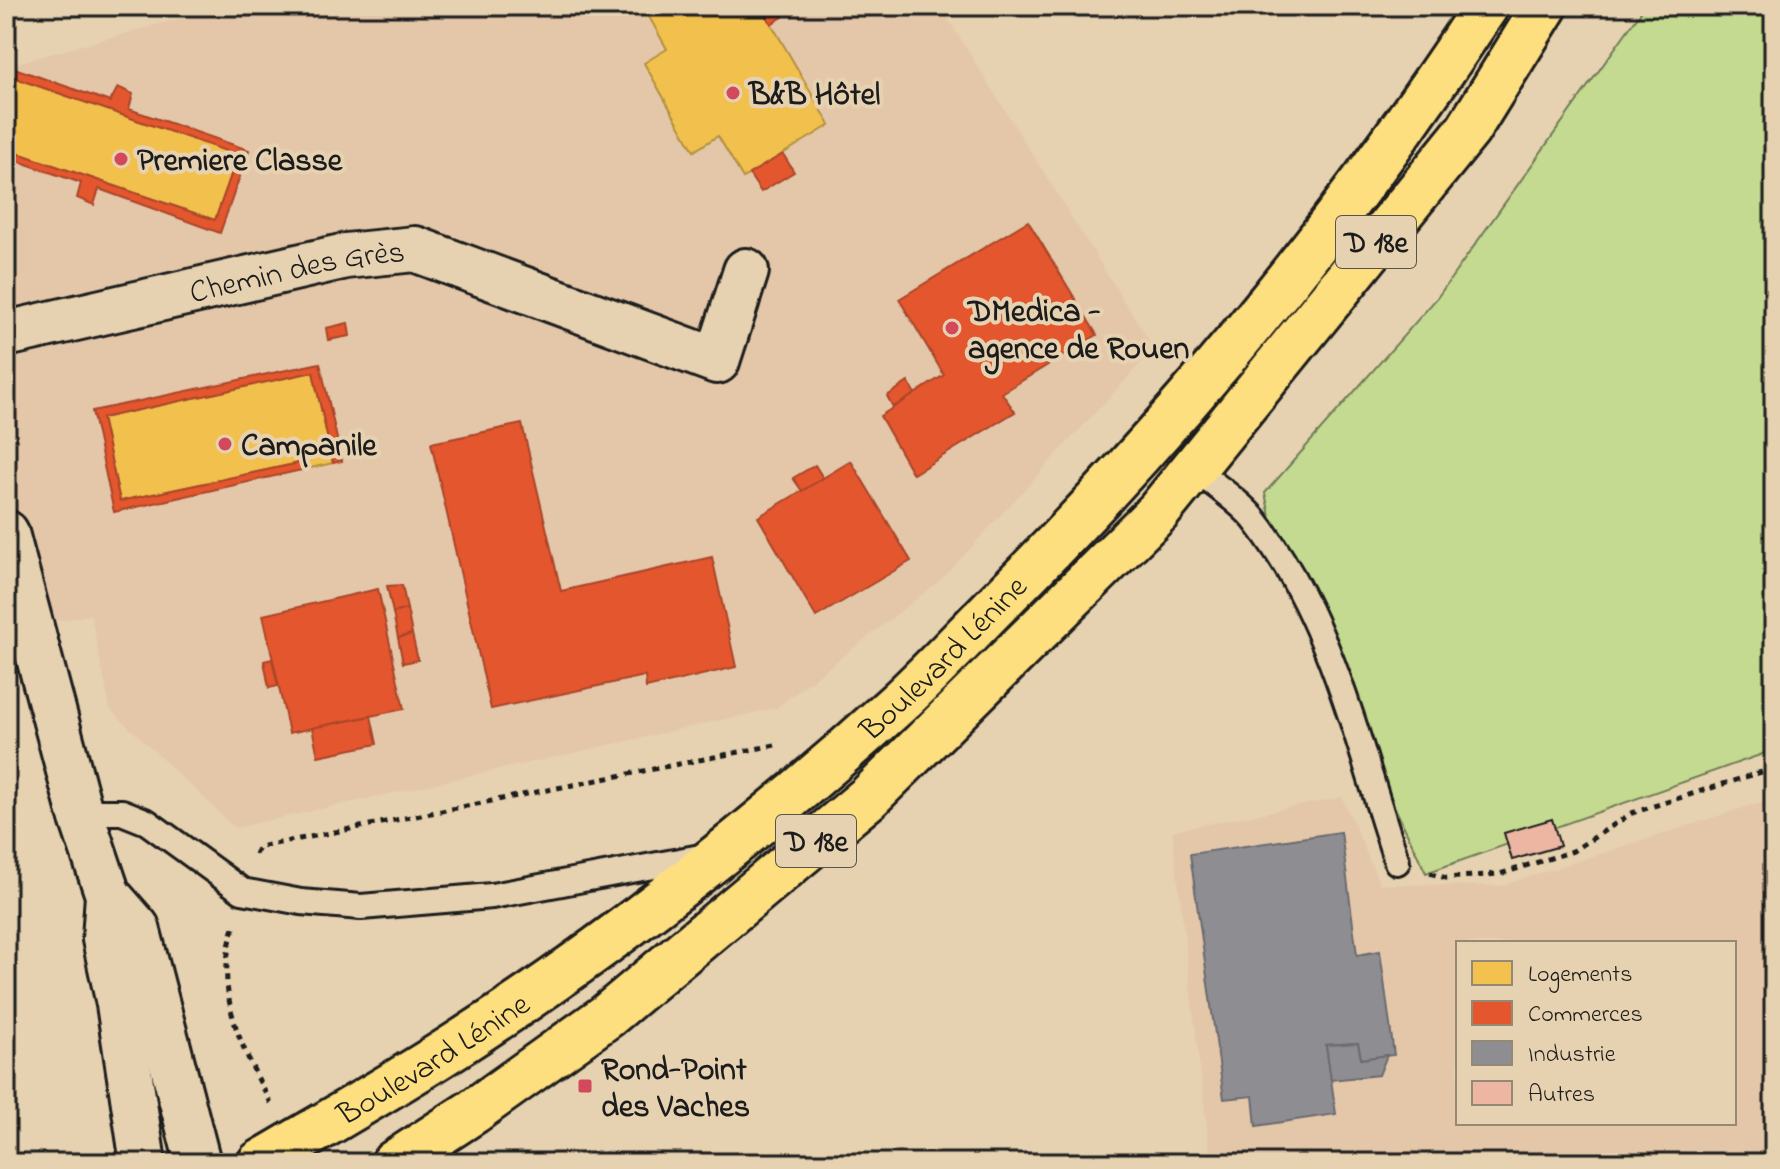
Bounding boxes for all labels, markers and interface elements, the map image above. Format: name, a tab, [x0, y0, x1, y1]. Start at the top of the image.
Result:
place label: B&B Hôtel	[747, 73, 880, 120]
marker: B&B Hôtel	[724, 84, 742, 102]
place label: Premiere Classe	[137, 139, 344, 186]
marker: Premiere Classe	[112, 150, 130, 168]
road number: D 18e	[1336, 216, 1416, 268]
street label: Chemin des Grès	[185, 230, 407, 318]
place label: DMedica - agence de Rouen	[966, 290, 1190, 375]
marker: DMedica - agence de Rouen	[943, 319, 961, 337]
place label: Campanile	[241, 424, 378, 471]
marker: Campanile	[216, 435, 234, 453]
street label: Boulevard Lénine	[850, 566, 1040, 754]
road number: D 18e	[776, 815, 856, 867]
legend	[1456, 941, 1736, 1125]
text: Logements	[1528, 958, 1632, 993]
street label: Boulevard Lénine	[328, 983, 541, 1140]
text: Commerces	[1528, 998, 1643, 1033]
text: Industrie	[1528, 1038, 1616, 1073]
place label: Rond-Point des Vaches	[601, 1048, 750, 1132]
marker: Rond-Point des Vaches	[576, 1077, 594, 1095]
text: Autres	[1528, 1078, 1595, 1113]

